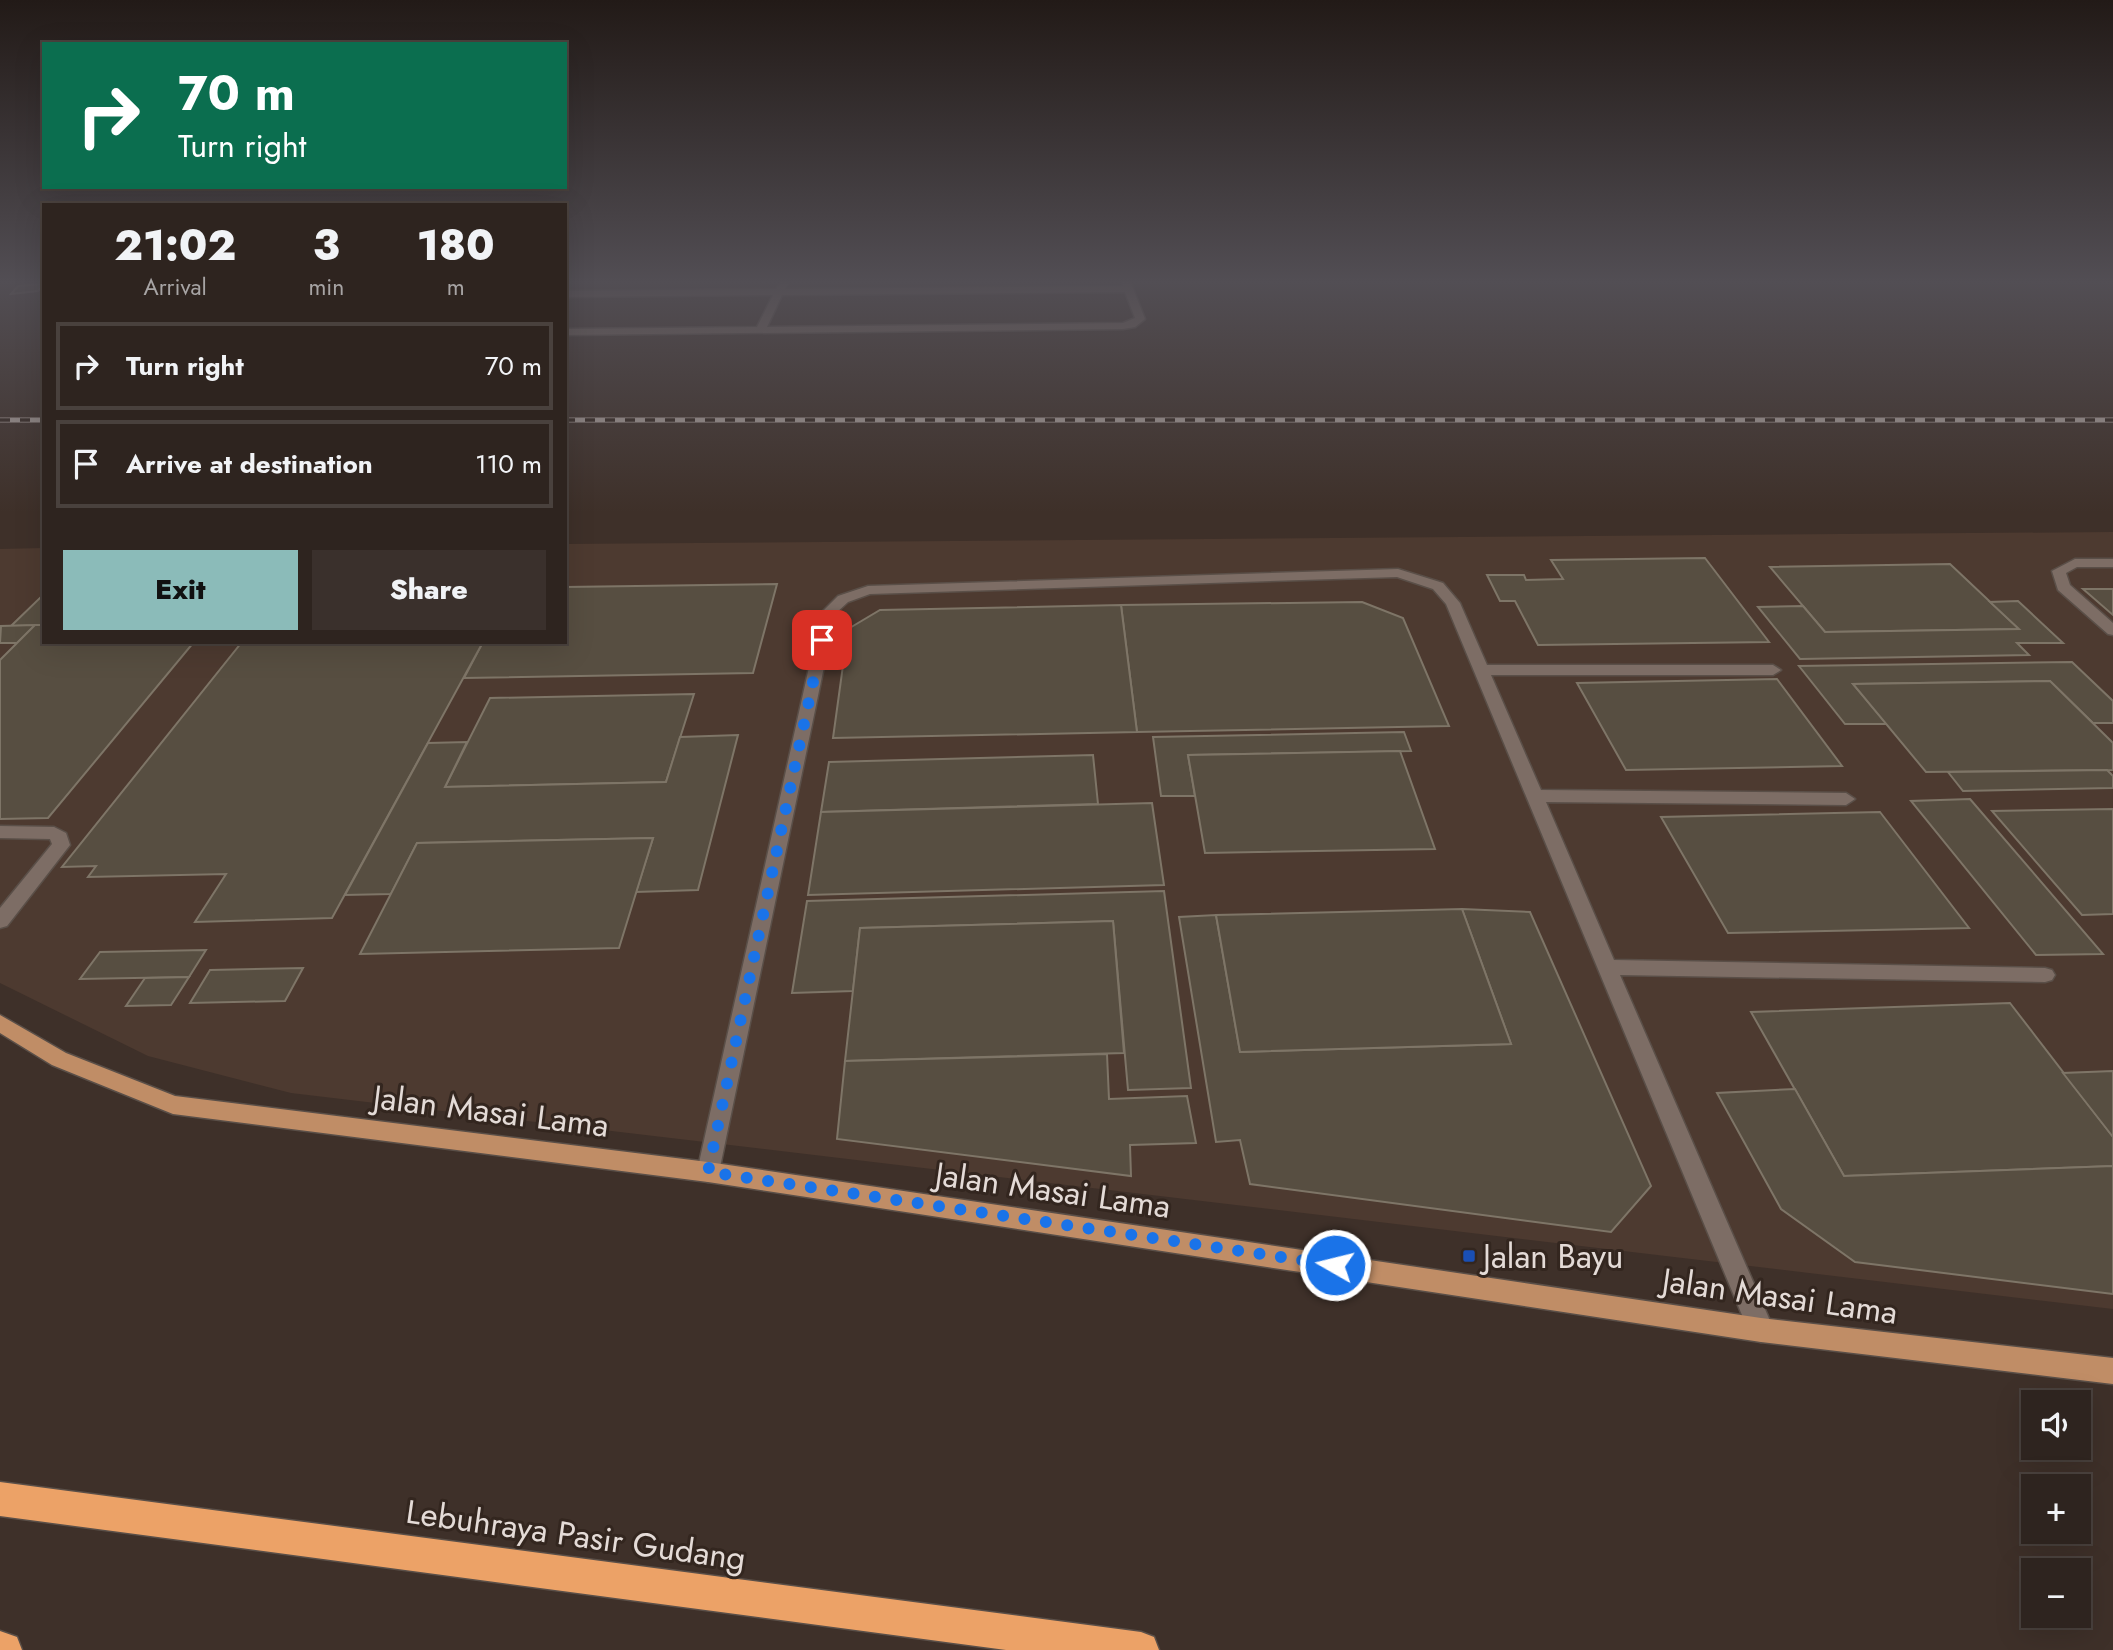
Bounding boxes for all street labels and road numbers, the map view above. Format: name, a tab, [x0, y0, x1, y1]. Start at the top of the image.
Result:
street label: Jalan Masai Lama	[367, 1073, 612, 1149]
street label: Jalan Masai Lama	[928, 1150, 1174, 1230]
street label: Jalan Masai Lama	[1655, 1256, 1901, 1336]
street label: Lebuhraya Pasir Gudang	[403, 1488, 749, 1582]

